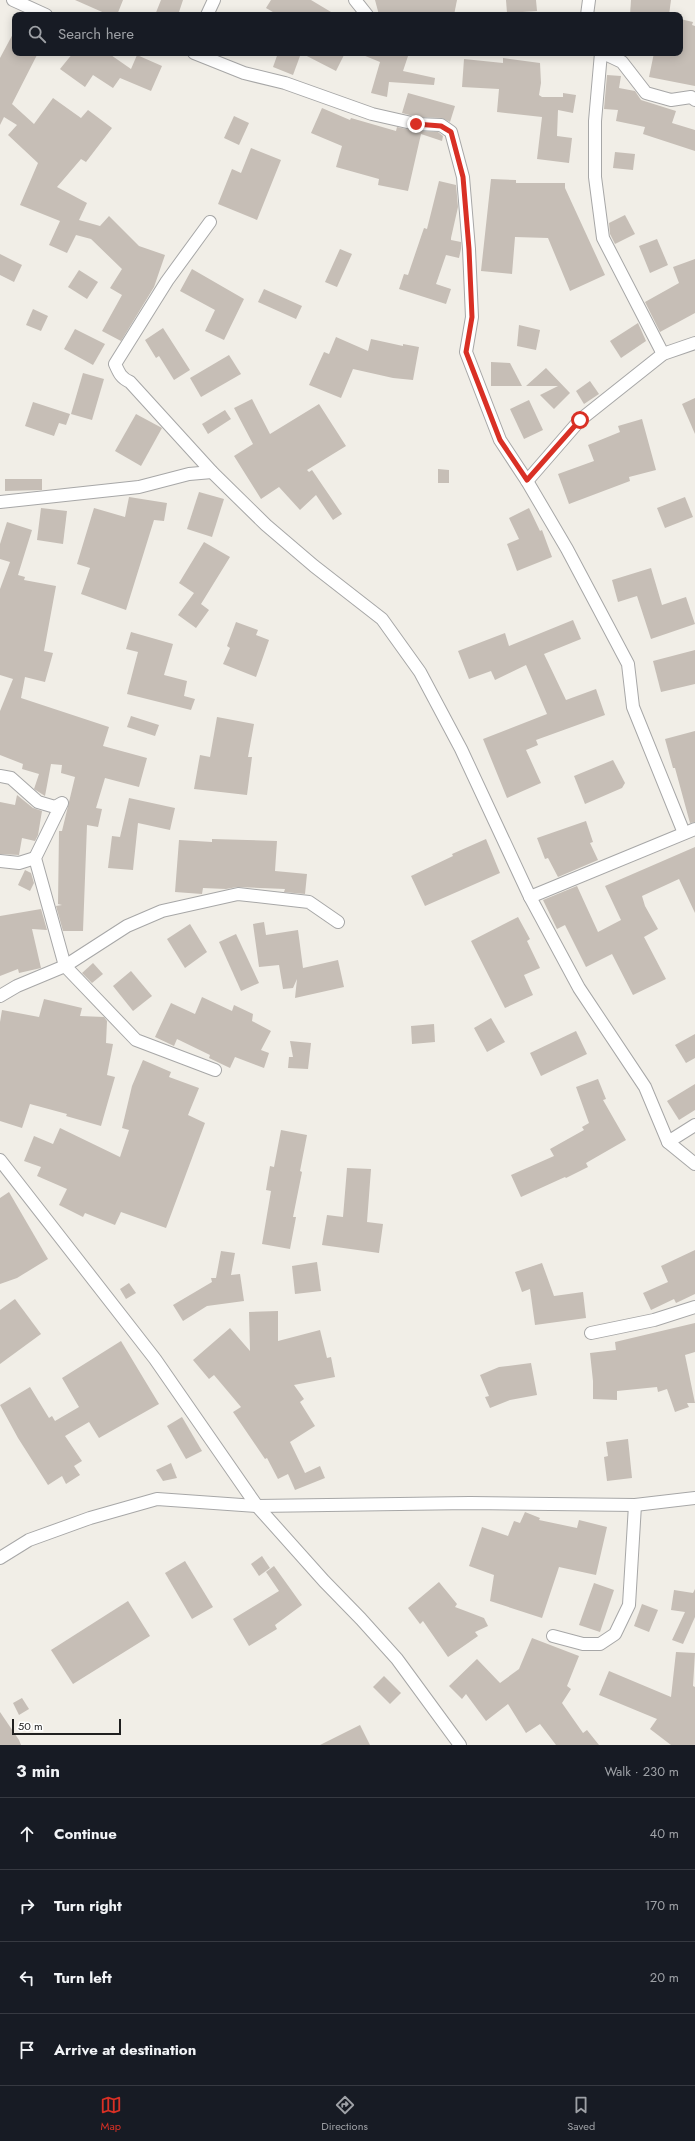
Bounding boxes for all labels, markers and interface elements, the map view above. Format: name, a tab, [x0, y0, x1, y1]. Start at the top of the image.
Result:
search box	[12, 12, 683, 56]
icon: search	[26, 23, 48, 45]
text: Search here	[58, 23, 134, 45]
route end	[407, 115, 425, 133]
route start	[571, 411, 589, 429]
scale bar	[12, 1717, 121, 1736]
text: 50 m	[18, 1718, 43, 1734]
text: 3 min	[16, 1759, 60, 1783]
text: Walk · 230 m	[604, 1762, 679, 1781]
icon: ahead	[16, 1823, 38, 1845]
text: Continue	[54, 1823, 117, 1845]
text: 40 m	[650, 1824, 679, 1843]
icon: right	[16, 1895, 38, 1917]
text: Turn right	[54, 1895, 122, 1917]
text: 170 m	[644, 1896, 679, 1915]
icon: left	[16, 1967, 38, 1989]
text: Turn left	[54, 1967, 112, 1989]
text: 20 m	[650, 1968, 679, 1987]
icon: arrive	[16, 2039, 38, 2061]
text: Arrive at destination	[54, 2039, 196, 2061]
tab: Map	[100, 2094, 122, 2134]
tab: Directions	[321, 2094, 368, 2134]
tab: Saved	[567, 2094, 595, 2134]

